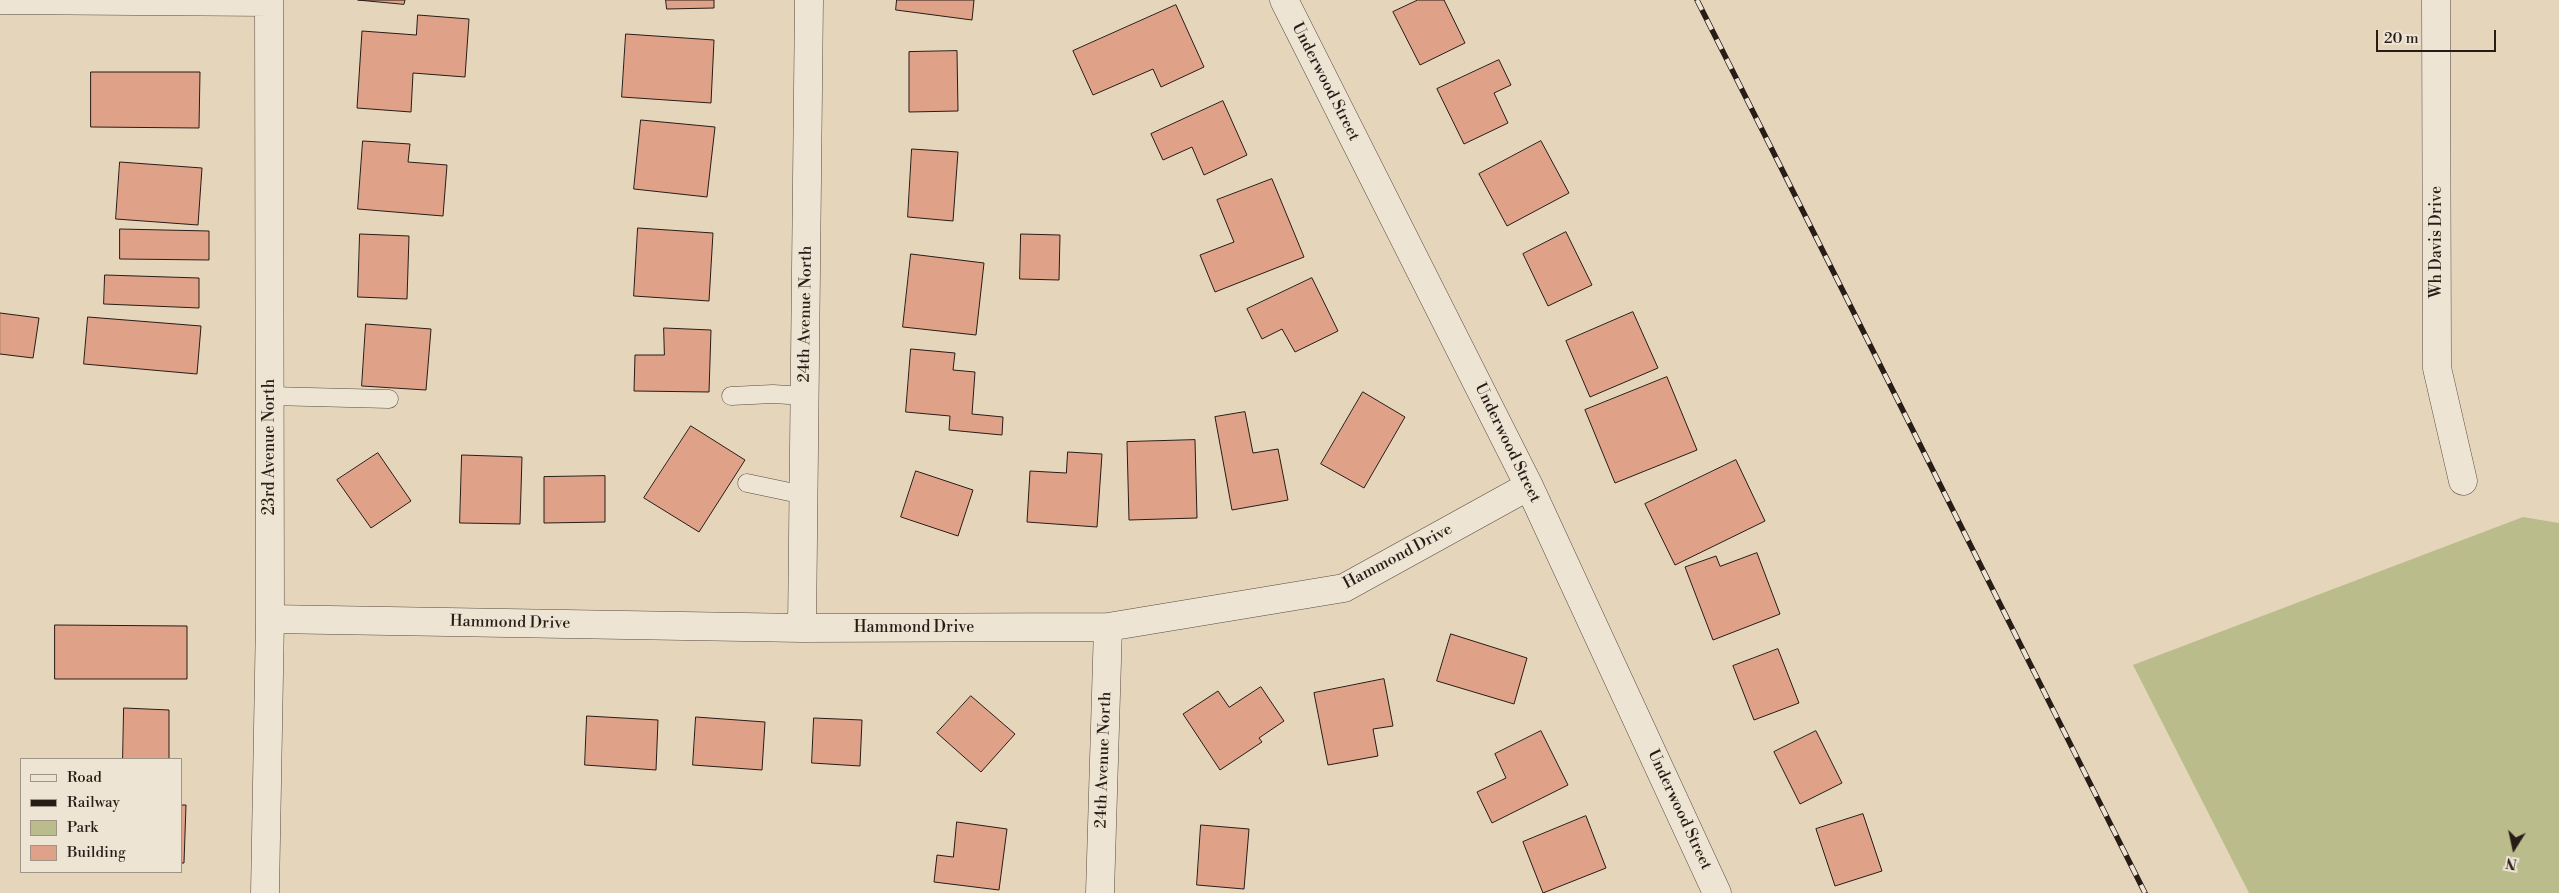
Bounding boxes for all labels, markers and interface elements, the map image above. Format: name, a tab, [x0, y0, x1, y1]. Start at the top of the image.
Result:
street label: Underwood Street	[1287, 20, 1363, 144]
scale bar	[2379, 20, 2499, 52]
text: 20 m	[2384, 29, 2419, 48]
street label: Wh Davis Drive	[2427, 186, 2447, 298]
street label: 24th Avenue North	[795, 245, 817, 383]
street label: 23rd Avenue North	[260, 379, 280, 515]
street label: Underwood Street	[1470, 380, 1544, 506]
street label: Hammond Drive	[1340, 520, 1456, 594]
street label: Hammond Drive	[450, 612, 570, 634]
street label: Hammond Drive	[854, 618, 974, 638]
street label: 24th Avenue North	[1092, 691, 1116, 829]
street label: Underwood Street	[1643, 747, 1715, 873]
legend	[20, 758, 182, 873]
text: Road	[67, 768, 102, 787]
text: Railway	[67, 793, 120, 812]
text: Park	[67, 818, 98, 837]
north arrow	[2489, 823, 2539, 873]
text: Building	[67, 843, 126, 862]
text: N	[2504, 853, 2518, 873]

